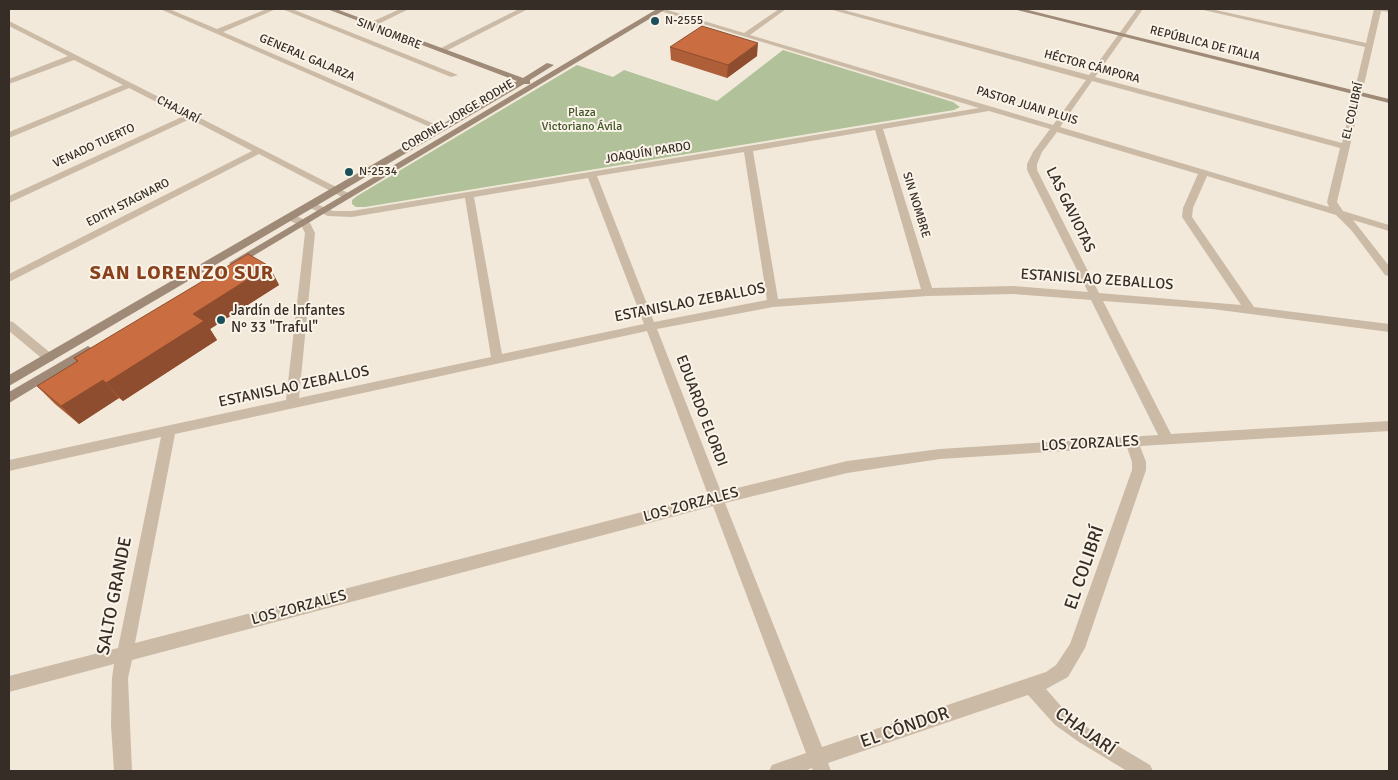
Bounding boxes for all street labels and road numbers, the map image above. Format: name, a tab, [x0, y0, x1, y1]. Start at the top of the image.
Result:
street label: SIN NOMBRE	[355, 15, 423, 53]
street label: REPÚBLICA DE ITALIA	[1148, 23, 1262, 65]
street label: GENERAL GALARZA	[257, 31, 357, 85]
street label: HÉCTOR CÁMPORA	[1042, 47, 1142, 87]
street label: CORONEL JORGE RODHE	[399, 77, 517, 155]
street label: EL COLIBRÍ	[1339, 81, 1367, 141]
street label: PASTOR JUAN PLUIS	[975, 84, 1079, 128]
street label: CHAJARÍ	[154, 93, 202, 127]
street label: VENADO TUERTO	[51, 121, 137, 171]
street label: JOAQUÍN PARDO	[604, 139, 692, 167]
street label: LAS GAVIOTAS	[1042, 164, 1098, 256]
street label: SIN NOMBRE	[899, 170, 933, 240]
street label: EDITH STAGNARO	[84, 176, 172, 230]
street label: ESTANISLAO ZEBALLOS	[1020, 266, 1174, 294]
street label: ESTANISLAO ZEBALLOS	[613, 280, 767, 326]
street label: EDUARDO ELORDI	[671, 353, 731, 469]
street label: ESTANISLAO ZEBALLOS	[217, 362, 371, 412]
street label: LOS ZORZALES	[1041, 432, 1139, 456]
street label: LOS ZORZALES	[641, 484, 741, 526]
street label: EL COLIBRÍ	[1061, 523, 1109, 613]
street label: SALTO GRANDE	[93, 535, 137, 657]
street label: LOS ZORZALES	[249, 587, 349, 629]
street label: EL CÓNDOR	[858, 703, 952, 753]
street label: CHAJARÍ	[1050, 703, 1120, 761]

